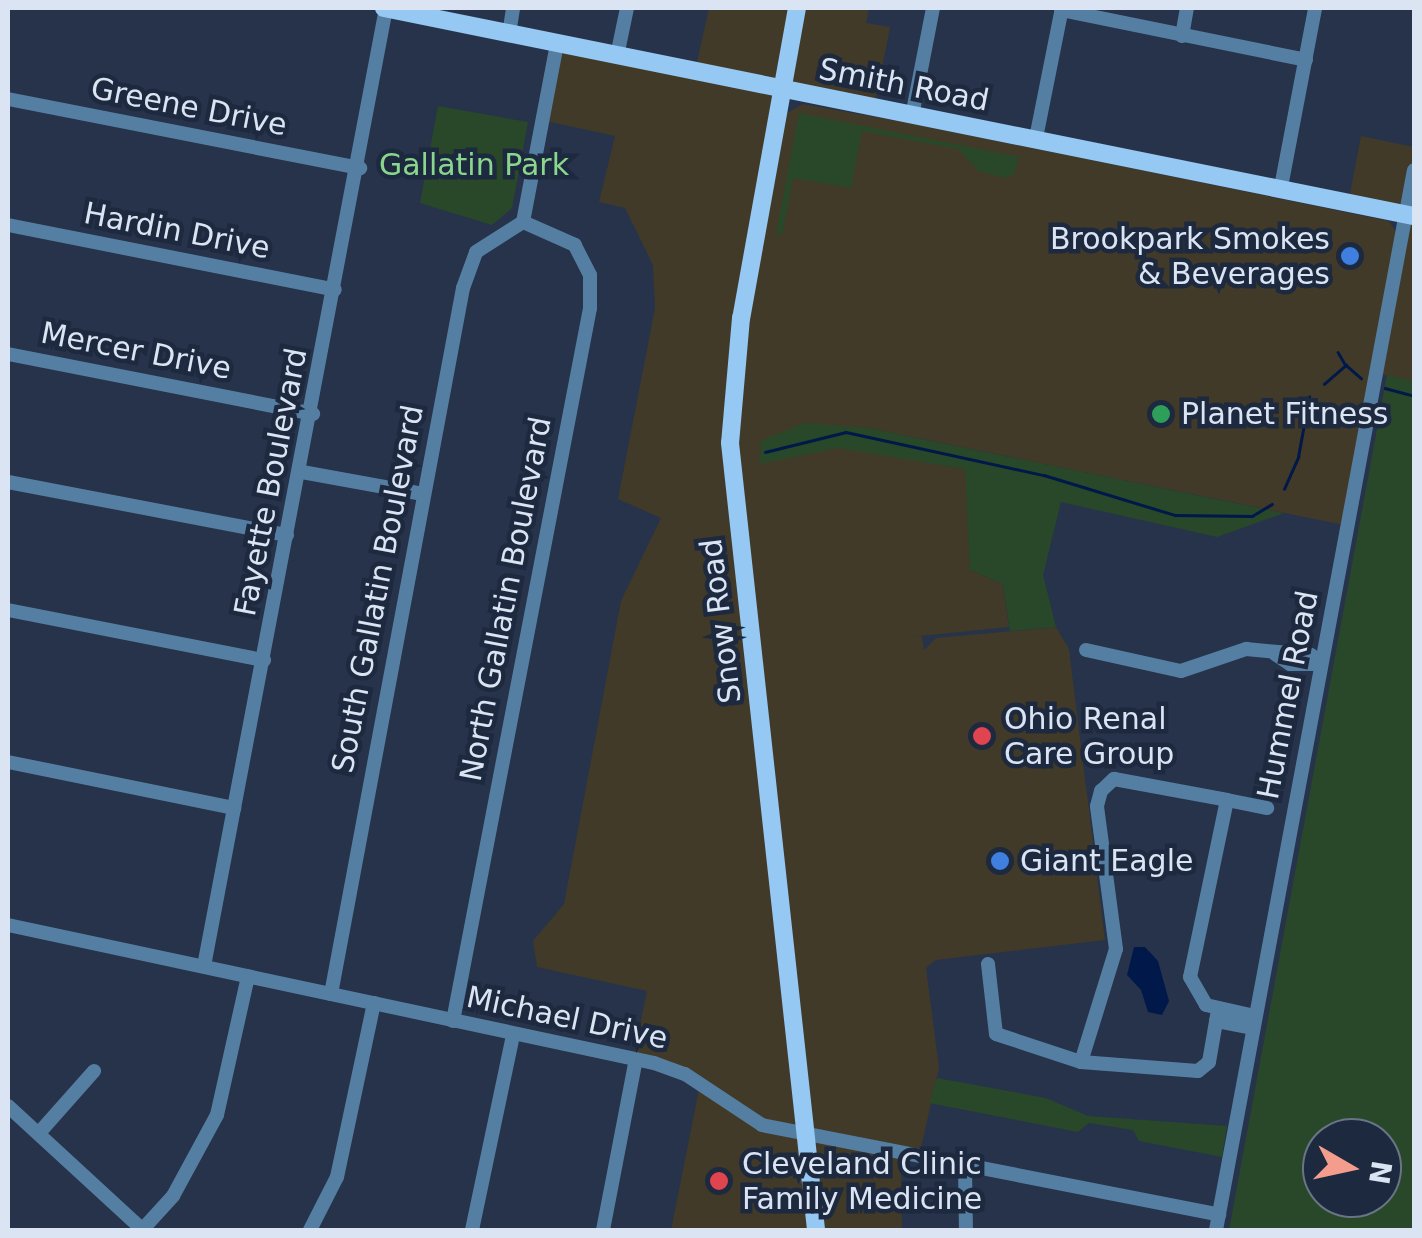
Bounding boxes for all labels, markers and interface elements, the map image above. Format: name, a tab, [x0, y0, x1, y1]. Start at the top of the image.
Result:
street label: Smith Road	[816, 51, 992, 119]
street label: Greene Drive	[88, 70, 290, 144]
park label: Gallatin Park	[379, 147, 569, 183]
street label: Hardin Drive	[81, 195, 273, 267]
place label: Brookpark Smokes & Beverages	[1050, 221, 1330, 292]
marker: Brookpark Smokes & Beverages	[1339, 245, 1361, 267]
street label: Mercer Drive	[38, 315, 234, 387]
street label: Fayette Boulevard	[227, 345, 315, 619]
place label: Planet Fitness	[1181, 396, 1388, 432]
street label: South Gallatin Boulevard	[325, 402, 431, 776]
marker: Planet Fitness	[1150, 403, 1172, 425]
street label: North Gallatin Boulevard	[453, 414, 559, 784]
street label: Snow Road	[693, 537, 749, 705]
street label: Hummel Road	[1250, 588, 1326, 802]
place label: Ohio Renal Care Group	[1004, 701, 1174, 772]
marker: Ohio Renal Care Group	[969, 723, 995, 749]
place label: Giant Eagle	[1020, 843, 1193, 879]
marker: Giant Eagle	[989, 850, 1011, 872]
street label: Michael Drive	[463, 979, 671, 1057]
north arrow	[1302, 1118, 1402, 1218]
place label: Cleveland Clinic Family Medicine	[742, 1146, 982, 1216]
text: N	[1362, 1158, 1398, 1187]
marker: Cleveland Clinic Family Medicine	[706, 1168, 732, 1194]

